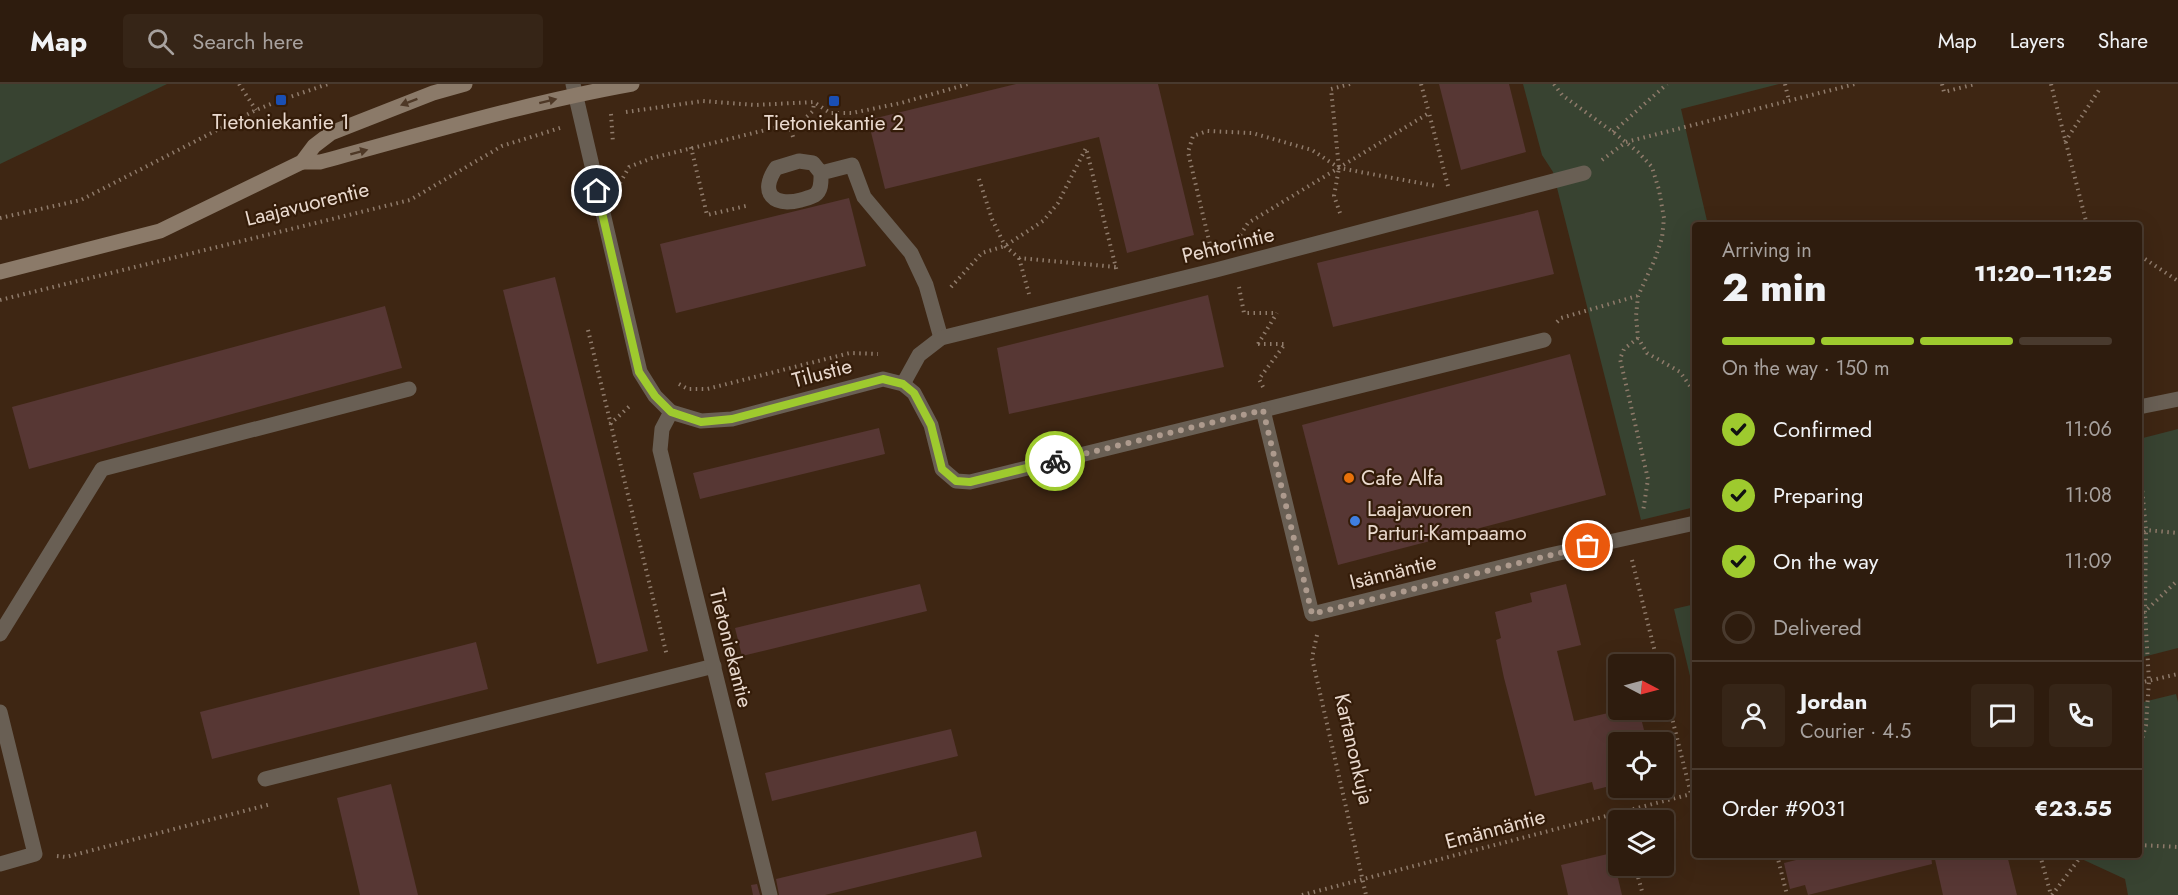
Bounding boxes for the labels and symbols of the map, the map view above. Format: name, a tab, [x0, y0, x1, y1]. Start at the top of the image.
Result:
marker: Tietoniekantie 1	[274, 93, 288, 107]
marker: Tietoniekantie 2	[827, 94, 841, 108]
one-way arrow	[538, 95, 557, 105]
one-way arrow	[400, 98, 418, 108]
place label: Tietoniekantie 1	[212, 107, 350, 137]
place label: Tietoniekantie 2	[764, 108, 904, 138]
one-way arrow	[350, 146, 368, 156]
pin	[571, 165, 622, 216]
street label: Laajavuorentie	[242, 174, 372, 234]
street label: Pehtorintie	[1179, 219, 1278, 271]
street label: Tilustie	[789, 351, 855, 395]
courier	[1025, 431, 1085, 491]
place label: Cafe Alfa	[1361, 463, 1443, 493]
marker: Cafe Alfa	[1342, 471, 1356, 485]
place label: Laajavuoren Parturi-Kampaamo	[1367, 494, 1527, 548]
marker: Laajavuoren Parturi-Kampaamo	[1348, 514, 1362, 528]
pin	[1562, 520, 1613, 571]
street label: Isännäntie	[1346, 547, 1440, 597]
street label: Tietoniekantie	[702, 585, 760, 711]
north arrow	[1608, 654, 1674, 720]
street label: Kartanonkuja	[1327, 690, 1381, 808]
street label: Emännäntie	[1442, 801, 1549, 857]

